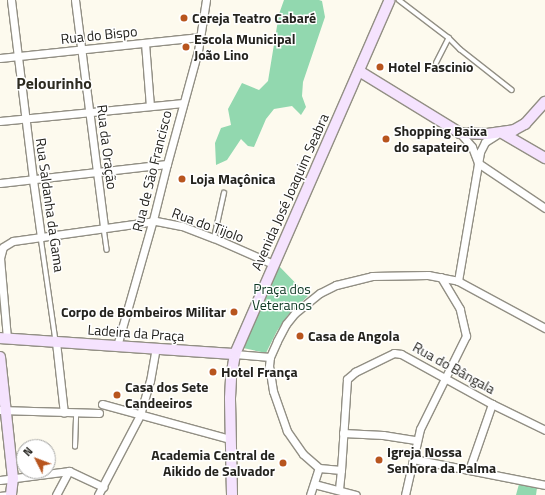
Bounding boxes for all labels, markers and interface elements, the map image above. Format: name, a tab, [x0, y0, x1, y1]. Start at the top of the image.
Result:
place label: Cereja Teatro Cabaré	[192, 10, 316, 26]
marker: Cereja Teatro Cabaré	[179, 13, 189, 23]
street label: Rua do Bispo	[60, 23, 138, 47]
place label: Escola Municipal João Lino	[194, 31, 296, 64]
marker: Escola Municipal João Lino	[181, 42, 191, 52]
place label: Hotel Fascinio	[388, 59, 474, 75]
marker: Hotel Fascinio	[375, 62, 385, 72]
district label: Pelourinho	[16, 73, 92, 93]
street label: Rua da Oração	[93, 104, 121, 190]
street label: Rua de São Francisco	[129, 109, 175, 233]
street label: Avenida José Joaquim Seabra	[248, 111, 332, 273]
place label: Shopping Baixa do sapateiro	[394, 123, 487, 156]
marker: Shopping Baixa do sapateiro	[381, 134, 391, 144]
street label: Rua Saldanha da Gama	[32, 137, 68, 273]
place label: Loja Maçônica	[190, 171, 275, 187]
marker: Loja Maçônica	[177, 174, 187, 184]
street label: Rua do Tijolo	[170, 204, 246, 246]
park label: Praça dos Veteranos	[252, 281, 312, 314]
place label: Corpo de Bombeiros Militar	[61, 304, 226, 320]
marker: Corpo de Bombeiros Militar	[229, 307, 239, 317]
street label: Ladeira da Praça	[87, 321, 185, 345]
place label: Casa de Angola	[308, 328, 400, 344]
marker: Casa de Angola	[295, 331, 305, 341]
street label: Rua do Bângala	[410, 338, 498, 398]
place label: Hotel França	[221, 364, 298, 380]
marker: Hotel França	[208, 367, 218, 377]
place label: Casa dos Sete Candeeiros	[125, 379, 208, 412]
marker: Casa dos Sete Candeeiros	[112, 390, 122, 400]
north arrow	[16, 439, 56, 479]
text: N	[19, 443, 36, 460]
place label: Igreja Nossa Senhora da Palma	[387, 444, 496, 476]
place label: Academia Central de Aikido de Salvador	[151, 447, 275, 480]
marker: Igreja Nossa Senhora da Palma	[374, 455, 384, 465]
marker: Academia Central de Aikido de Salvador	[278, 458, 288, 468]

